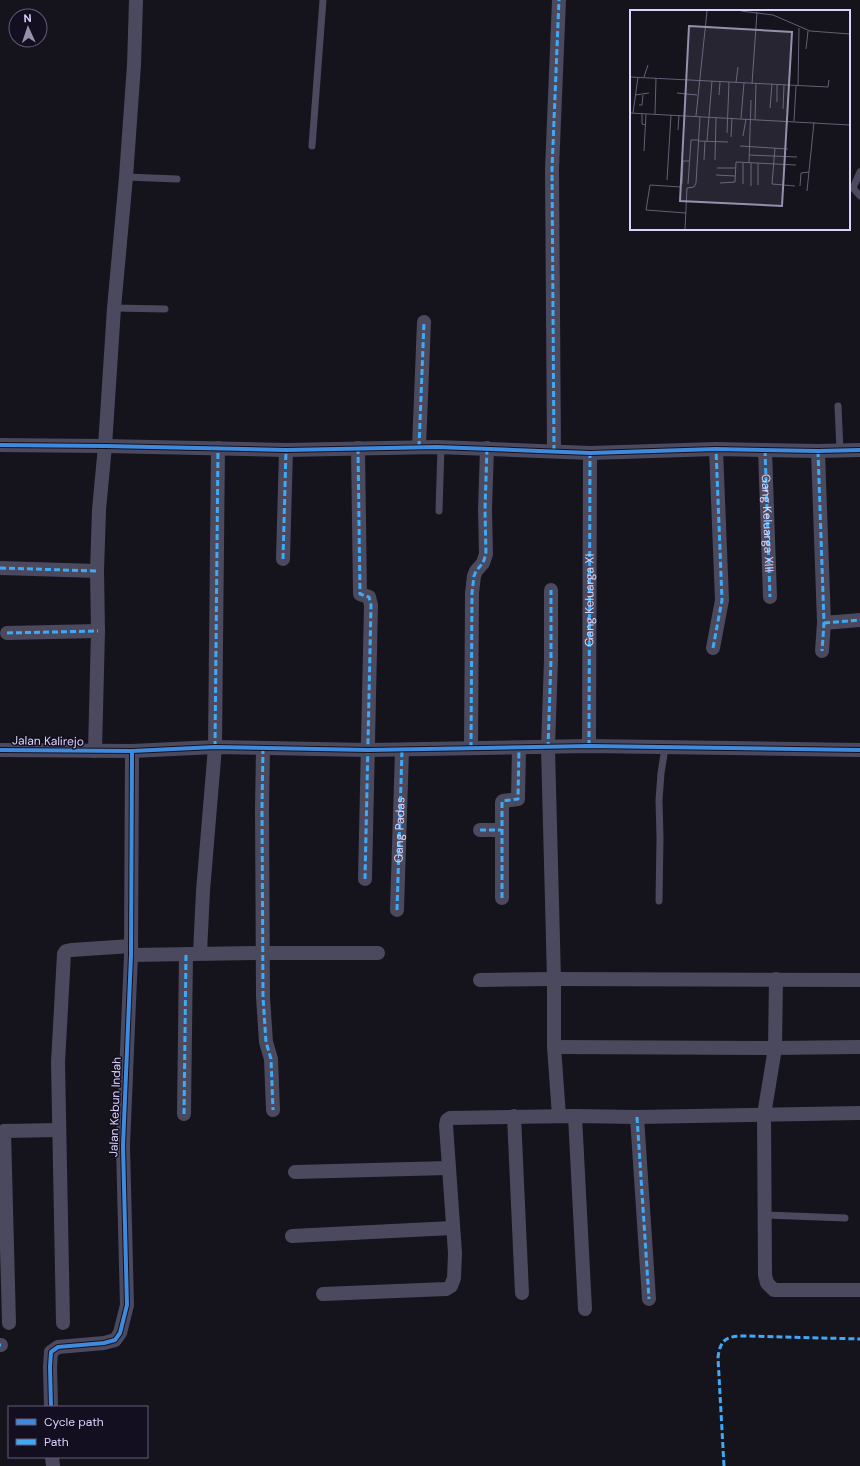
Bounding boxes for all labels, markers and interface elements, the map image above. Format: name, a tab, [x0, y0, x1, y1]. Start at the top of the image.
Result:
north arrow	[8, 8, 48, 48]
inset map	[630, 10, 850, 230]
text: N	[23, 11, 32, 25]
street label: Gang Keluarga XIII	[758, 474, 777, 572]
street label: Gang Keluarga XI	[581, 554, 598, 646]
street label: Jalan Kalirejo	[12, 732, 84, 750]
street label: Gang Padas	[390, 797, 409, 863]
street label: Jalan Kebun Indah	[105, 1056, 125, 1157]
legend	[8, 1406, 148, 1458]
text: Cycle path	[44, 1414, 104, 1430]
text: Path	[44, 1434, 69, 1450]

